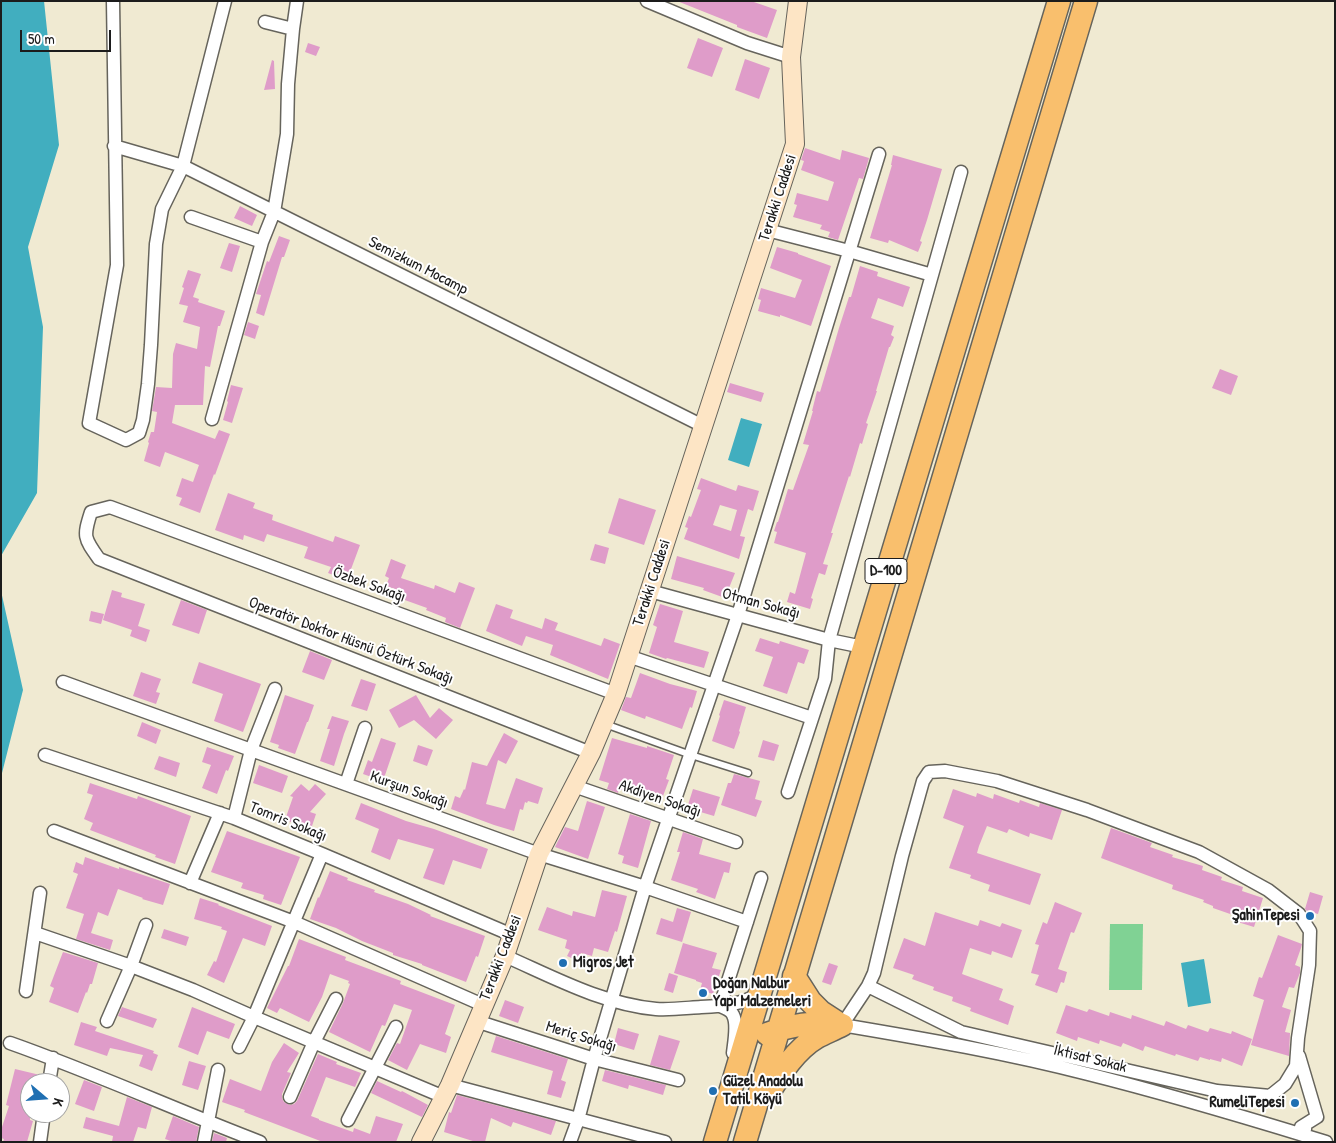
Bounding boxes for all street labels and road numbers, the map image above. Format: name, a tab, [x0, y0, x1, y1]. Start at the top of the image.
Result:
street label: Terakki Caddesi	[755, 152, 801, 244]
street label: Semizkum Mocamp	[365, 233, 471, 299]
street label: Terakki Caddesi	[629, 537, 675, 629]
road number: D-100	[865, 558, 907, 584]
street label: Özbek Sokağı	[330, 563, 408, 607]
street label: Otman Sokağı	[720, 584, 802, 624]
street label: Operatör Doktor Hüsnü Öztürk Sokağı	[246, 593, 456, 689]
street label: Kurşun Sokağı	[367, 767, 451, 813]
street label: Akdiyen Sokağı	[616, 776, 704, 822]
street label: Tomris Sokağı	[246, 798, 330, 846]
street label: Terakki Caddesi	[476, 912, 526, 1004]
street label: Meriç Sokağı	[543, 1017, 619, 1057]
street label: İktisat Sokak	[1052, 1041, 1128, 1077]

